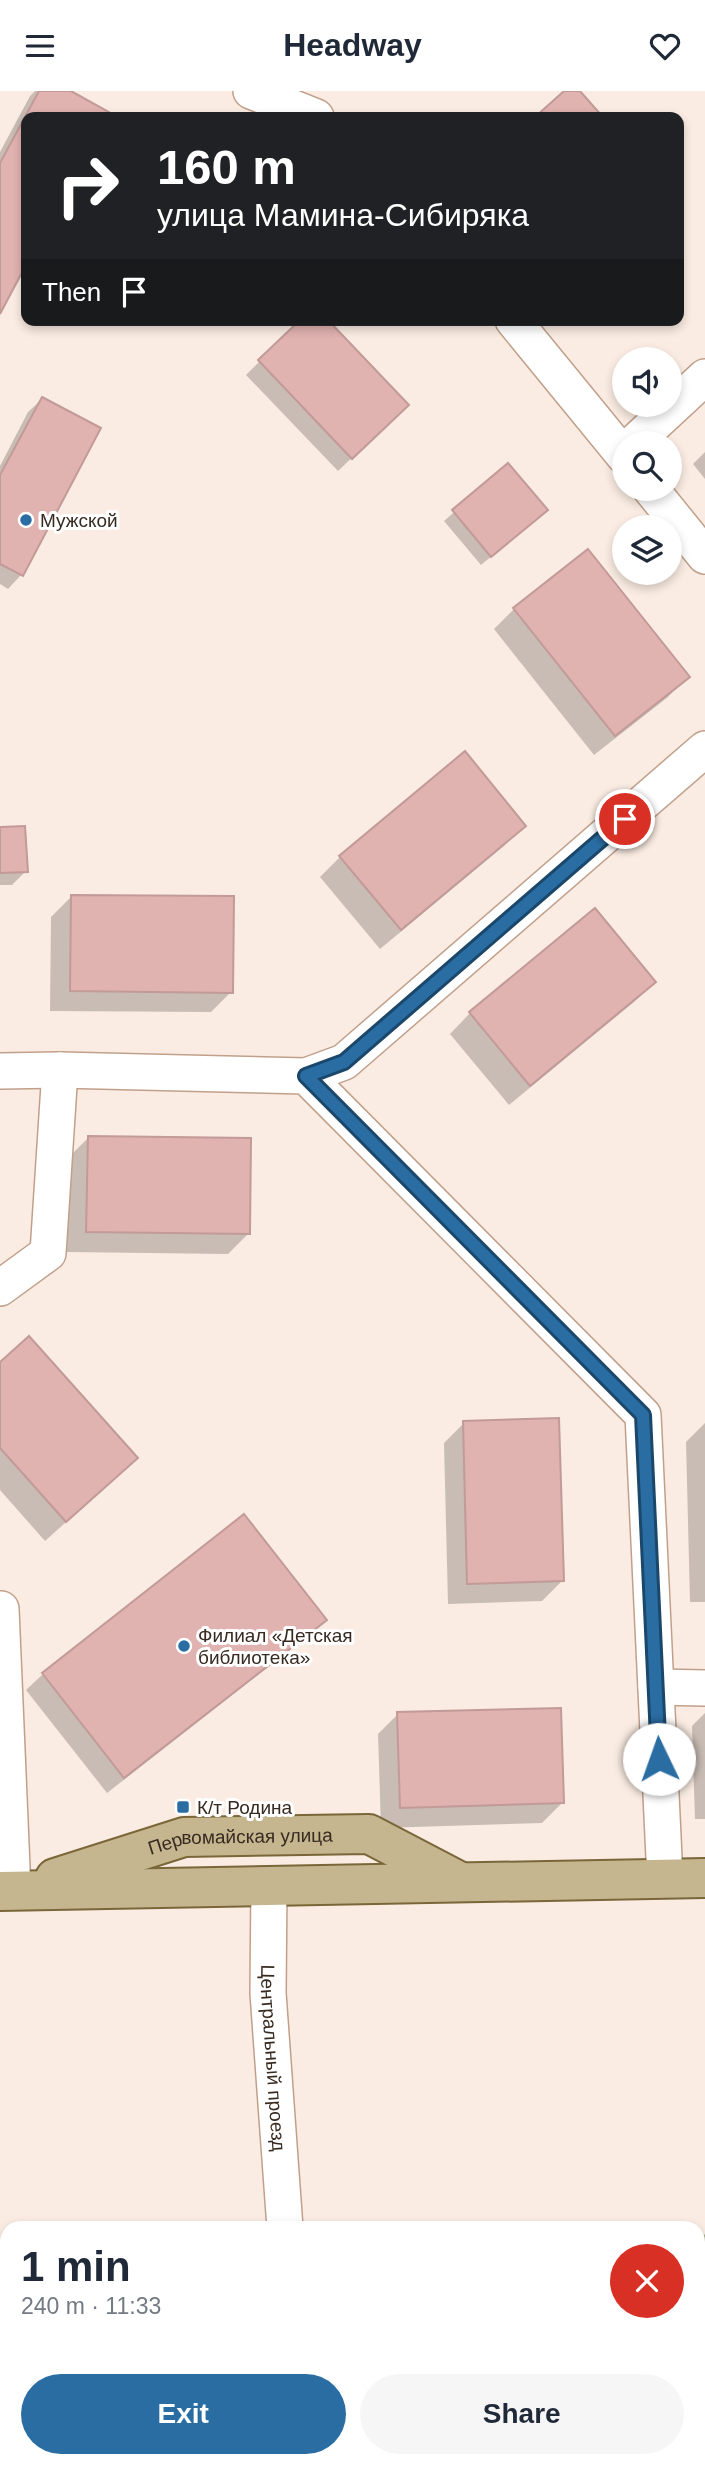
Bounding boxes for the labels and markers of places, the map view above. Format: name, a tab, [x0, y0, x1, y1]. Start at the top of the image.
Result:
place label: Мужской	[40, 510, 118, 531]
marker: Мужской	[18, 512, 34, 528]
pin	[595, 789, 655, 849]
place label: Филиал «Детская библиотека»	[198, 1625, 353, 1668]
marker: Филиал «Детская библиотека»	[176, 1638, 192, 1654]
place label: К/т Родина	[197, 1797, 293, 1818]
marker: К/т Родина	[175, 1799, 191, 1815]

